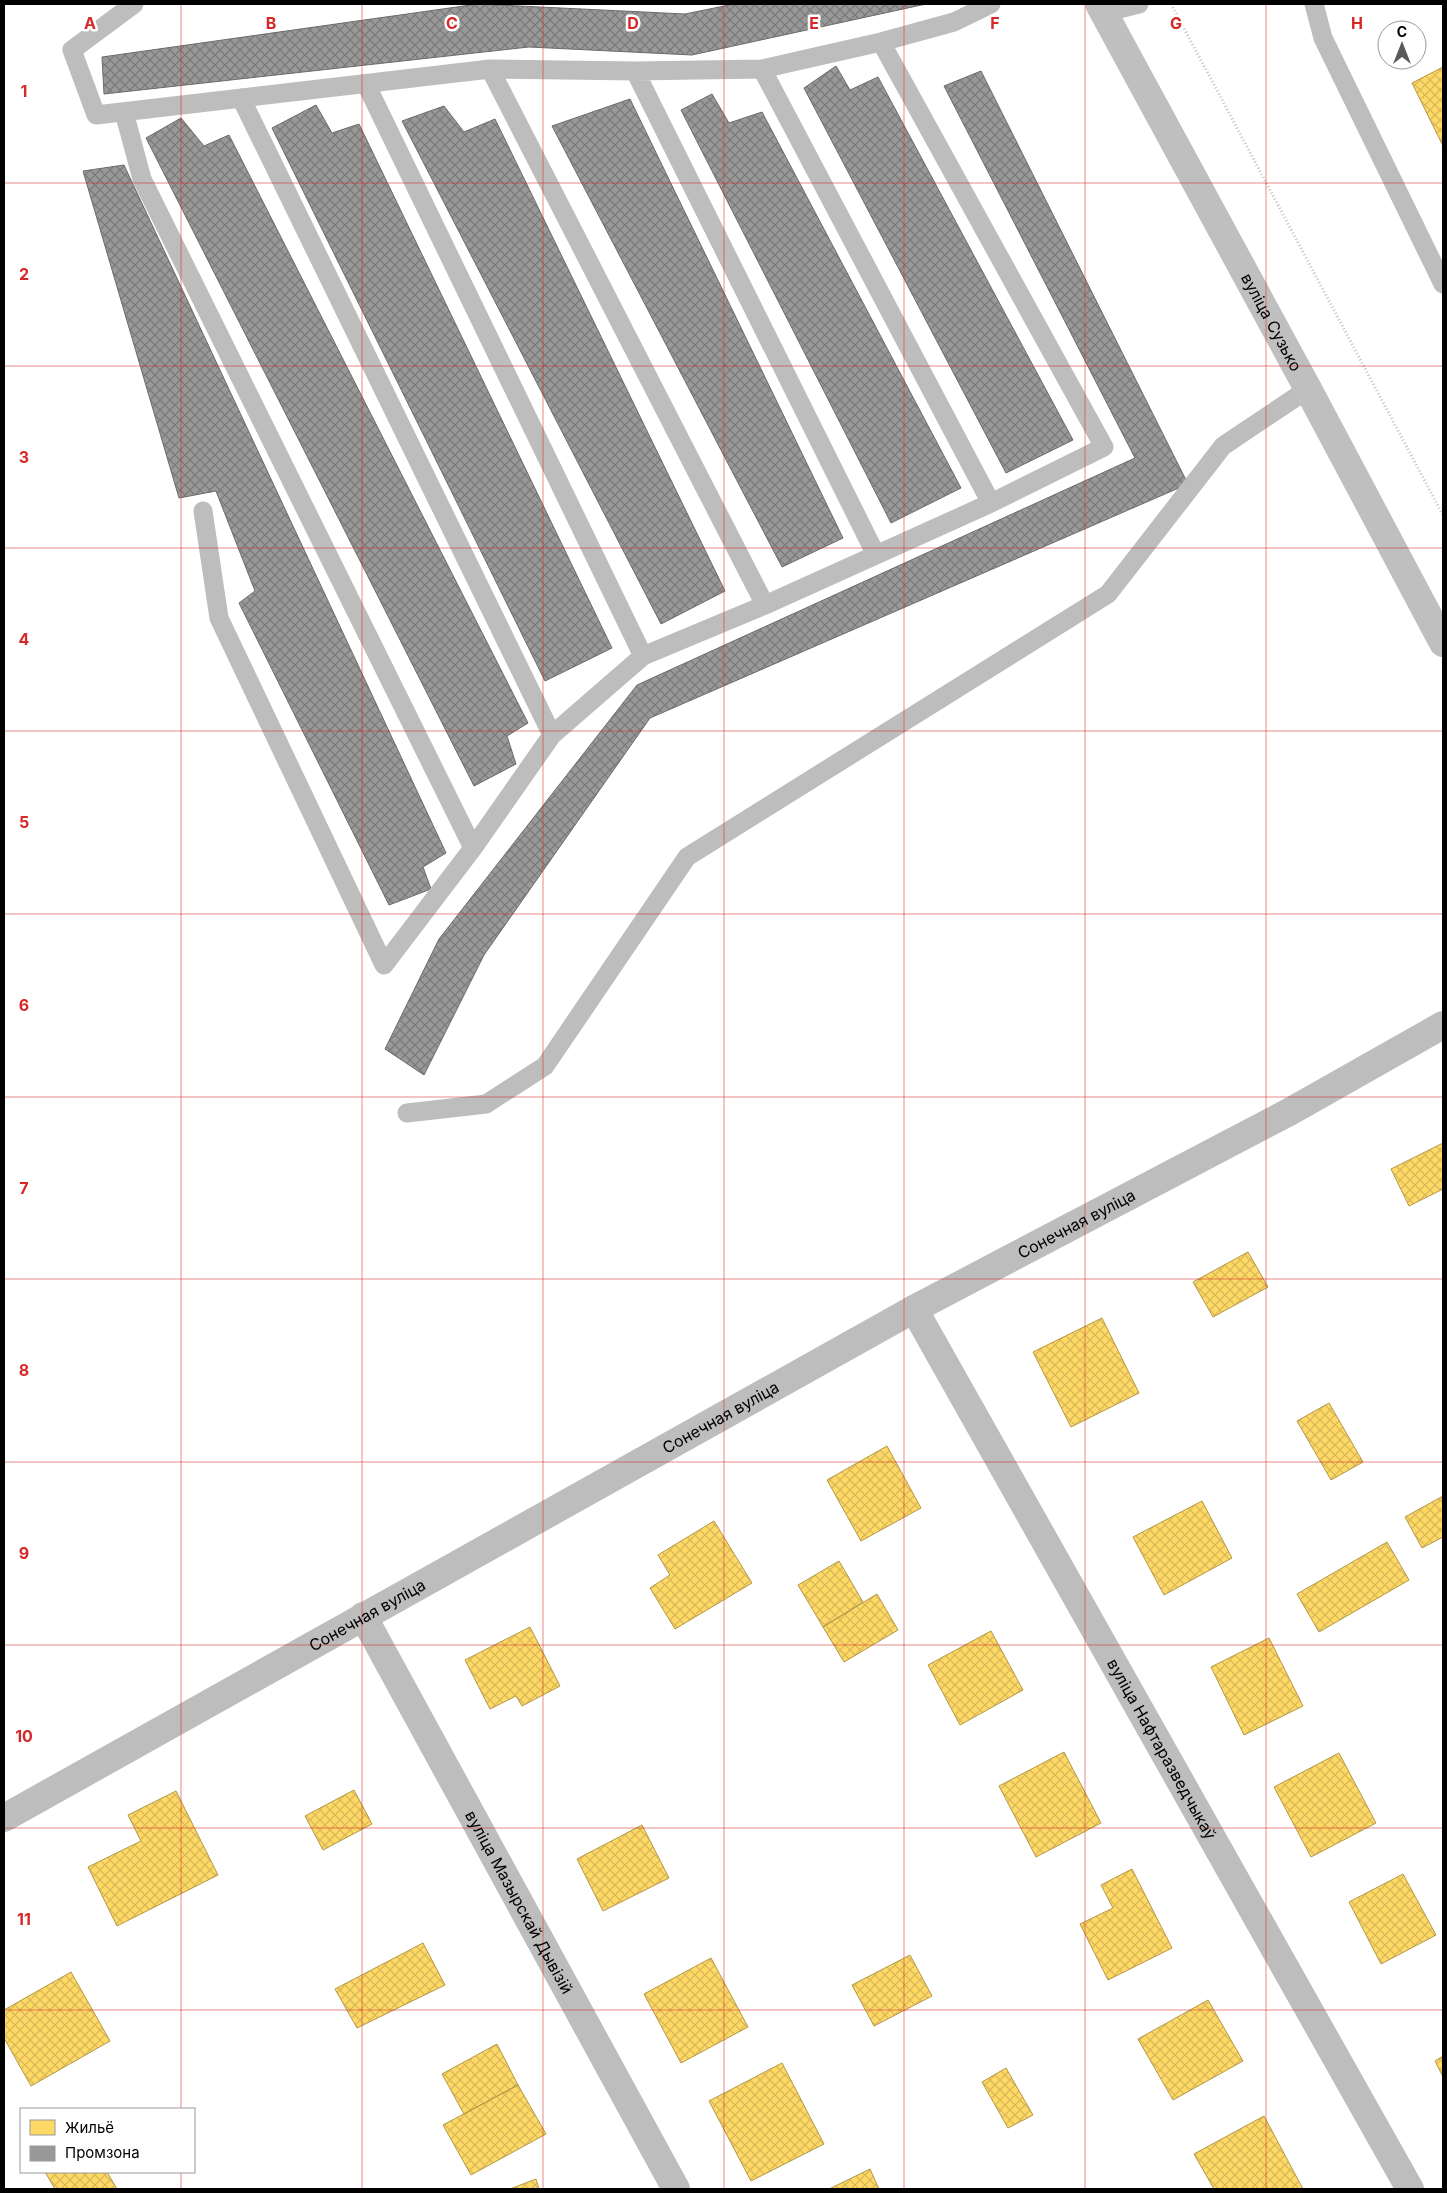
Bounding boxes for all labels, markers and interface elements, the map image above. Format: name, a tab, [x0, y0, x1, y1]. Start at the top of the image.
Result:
text: A	[84, 13, 96, 33]
text: B	[266, 13, 276, 33]
text: C	[446, 13, 458, 33]
text: D	[627, 13, 639, 33]
text: E	[809, 13, 819, 33]
text: F	[990, 13, 1000, 33]
text: G	[1170, 13, 1182, 33]
text: H	[1351, 13, 1363, 33]
north arrow	[1377, 20, 1427, 70]
text: С	[1397, 23, 1407, 40]
text: 1	[21, 81, 27, 101]
text: 2	[19, 264, 29, 284]
street label: вуліца Сузько	[1237, 270, 1306, 375]
text: 3	[19, 447, 29, 467]
text: 4	[19, 629, 30, 649]
text: 5	[19, 812, 29, 832]
text: 6	[19, 995, 29, 1015]
text: 7	[19, 1178, 29, 1198]
street label: Сонечная вуліца	[1014, 1185, 1139, 1263]
text: 8	[19, 1360, 29, 1380]
street label: Сонечная вуліца	[659, 1377, 782, 1458]
text: 9	[19, 1543, 29, 1563]
street label: Сонечная вуліца	[305, 1574, 429, 1655]
street label: вуліца Нафтаразведчыкаў	[1103, 1655, 1221, 1843]
text: 10	[15, 1726, 33, 1746]
street label: вуліца Мазырскай Дывізій	[461, 1807, 577, 1997]
text: 11	[17, 1909, 31, 1929]
legend	[20, 2108, 195, 2173]
text: Жильё	[65, 2118, 114, 2137]
text: Промзона	[65, 2143, 140, 2162]

